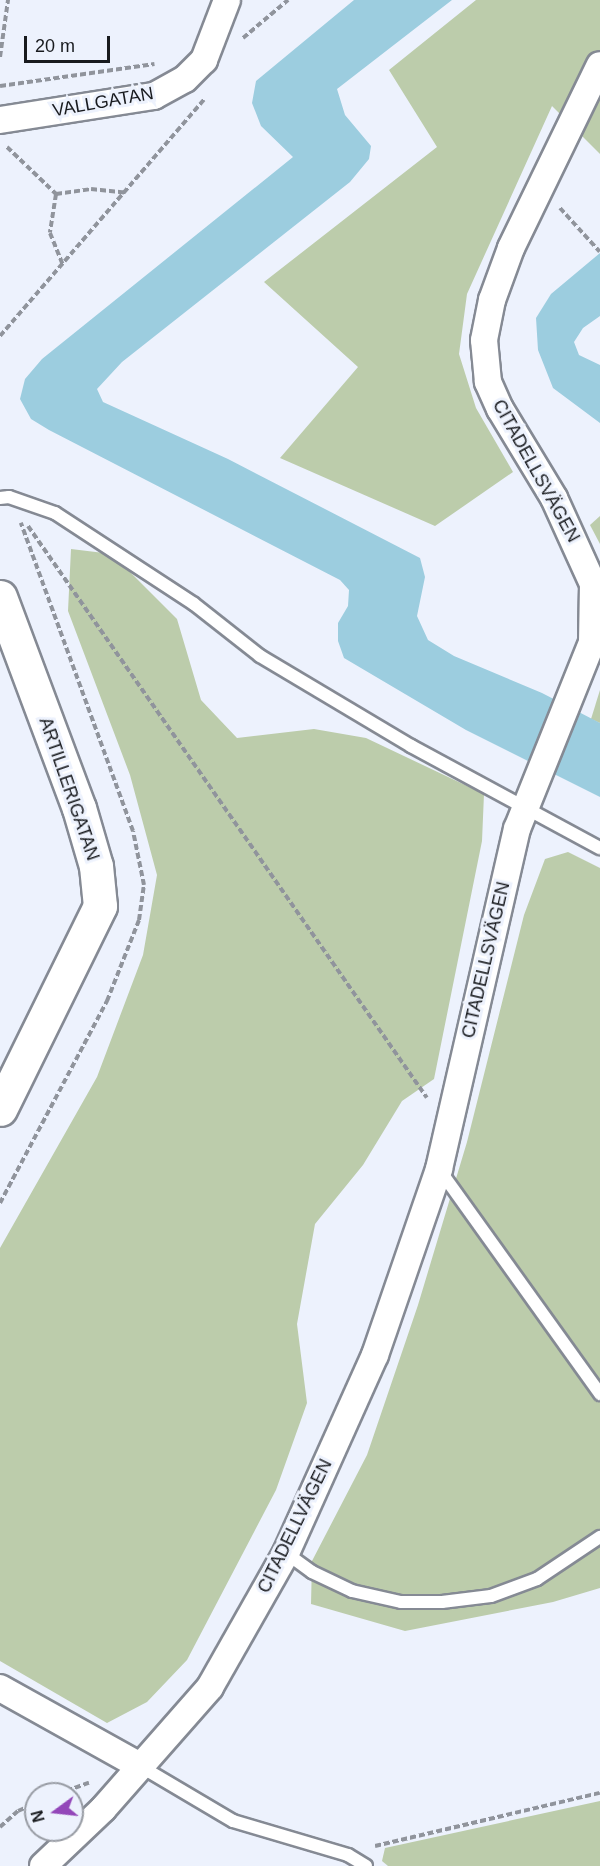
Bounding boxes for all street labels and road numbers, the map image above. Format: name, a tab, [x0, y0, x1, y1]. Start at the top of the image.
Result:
street label: VALLGATAN	[51, 83, 155, 121]
street label: CITADELLSVÄGEN	[488, 396, 584, 546]
street label: ARTILLERIGATAN	[34, 715, 104, 863]
street label: CITADELLSVÄGEN	[458, 880, 514, 1040]
street label: CITADELLVÄGEN	[253, 1455, 337, 1597]

